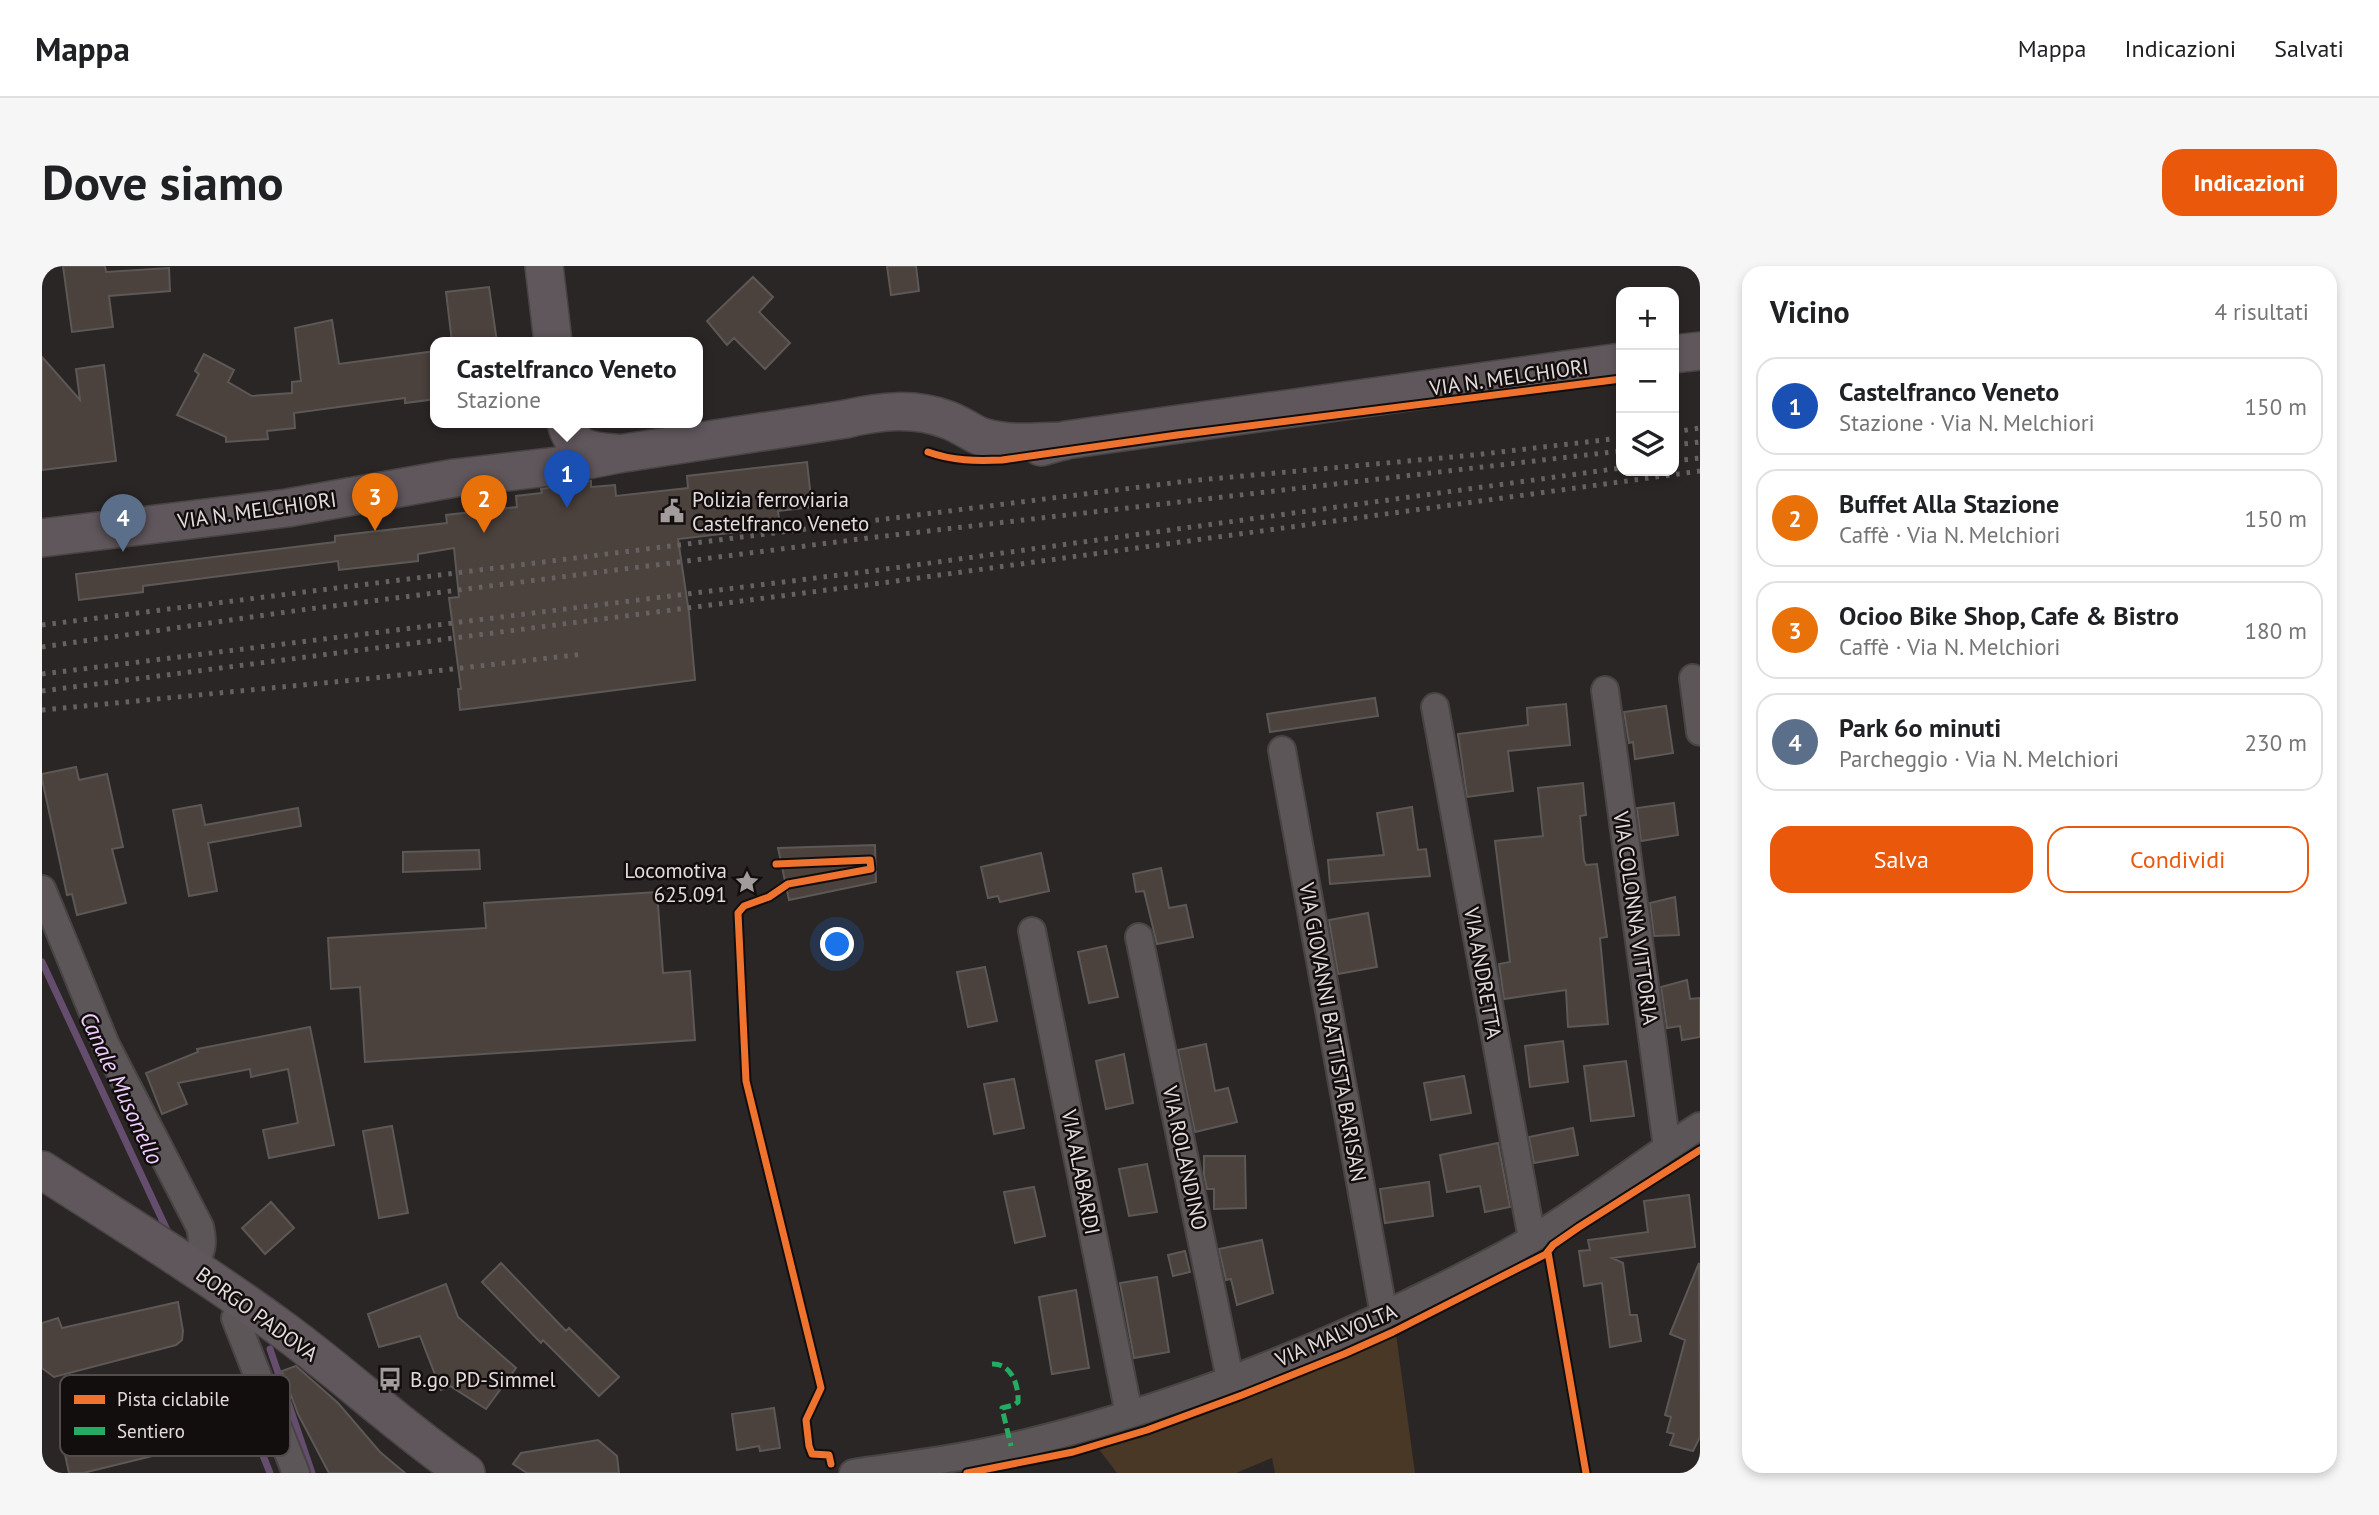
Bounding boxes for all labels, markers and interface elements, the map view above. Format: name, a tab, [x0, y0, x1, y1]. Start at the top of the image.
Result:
text: Mappa	[35, 27, 130, 70]
text: Mappa	[2018, 33, 2087, 64]
text: Indicazioni	[2125, 33, 2236, 64]
text: Salvati	[2274, 33, 2344, 64]
button: Indicazioni	[2162, 149, 2337, 216]
text: Dove siamo	[42, 150, 284, 214]
map controls	[1616, 287, 1679, 476]
button: +	[1616, 287, 1679, 350]
text: Vicino	[1770, 292, 1850, 331]
text: 4 risultati	[2214, 297, 2309, 326]
popup	[430, 337, 703, 428]
button: −	[1616, 350, 1679, 413]
text: Castelfranco Veneto	[456, 352, 677, 385]
street label: VIA N. MELCHIORI	[1427, 352, 1590, 402]
text: Castelfranco Veneto	[1839, 375, 2059, 408]
text: Stazione	[456, 385, 541, 414]
text: 1	[1788, 392, 1802, 421]
text: 150 m	[2245, 392, 2307, 421]
text: Stazione · Via N. Melchiori	[1839, 408, 2095, 437]
button: layers	[1616, 413, 1679, 476]
pin: 1	[544, 450, 590, 508]
pin: 3	[352, 473, 398, 531]
pin: 2	[461, 475, 507, 533]
street label: VIA N. MELCHIORI	[175, 485, 338, 535]
place label: Polizia ferroviaria Castelfranco Veneto	[692, 486, 869, 537]
text: Buffet Alla Stazione	[1839, 487, 2059, 520]
pin: 4	[100, 494, 146, 552]
public building icon: Polizia ferroviaria Castelfranco Veneto	[658, 497, 686, 525]
text: 2	[1788, 504, 1802, 533]
text: 150 m	[2245, 504, 2307, 533]
text: Caffè · Via N. Melchiori	[1839, 520, 2061, 549]
text: Ocioo Bike Shop, Cafe & Bistro	[1839, 599, 2179, 632]
text: 3	[1788, 616, 1802, 645]
text: 180 m	[2245, 616, 2307, 645]
text: Caffè · Via N. Melchiori	[1839, 632, 2061, 661]
text: Park 6o minuti	[1839, 711, 2001, 744]
text: 4	[1788, 728, 1802, 757]
text: 230 m	[2245, 728, 2307, 757]
text: Parcheggio · Via N. Melchiori	[1839, 744, 2119, 773]
street label: VIA COLONNA VITTORIA	[1608, 808, 1664, 1027]
button: Salva	[1770, 826, 2033, 893]
button: Condividi	[2047, 826, 2309, 893]
place label: Locomotiva 625.091	[624, 857, 727, 908]
place icon: Locomotiva 625.091	[733, 868, 761, 896]
street label: VIA GIOVANNI BATTISTA BARISAN	[1293, 879, 1373, 1184]
street label: VIA ANDRETTA	[1458, 904, 1508, 1041]
your location	[820, 927, 854, 961]
water label: Canale Musonello	[74, 1007, 170, 1169]
street label: VIA ROLANDINO	[1156, 1082, 1213, 1233]
street label: VIA ALABARDI	[1055, 1106, 1106, 1237]
street label: BORGO PADOVA	[191, 1261, 324, 1368]
street label: VIA MALVOLTA	[1270, 1297, 1401, 1373]
bus stop icon: B.go PD-Simmel	[376, 1365, 404, 1393]
place label: B.go PD-Simmel	[410, 1366, 556, 1393]
legend	[60, 1375, 290, 1456]
text: Pista ciclabile	[117, 1387, 229, 1411]
text: Sentiero	[117, 1419, 185, 1443]

